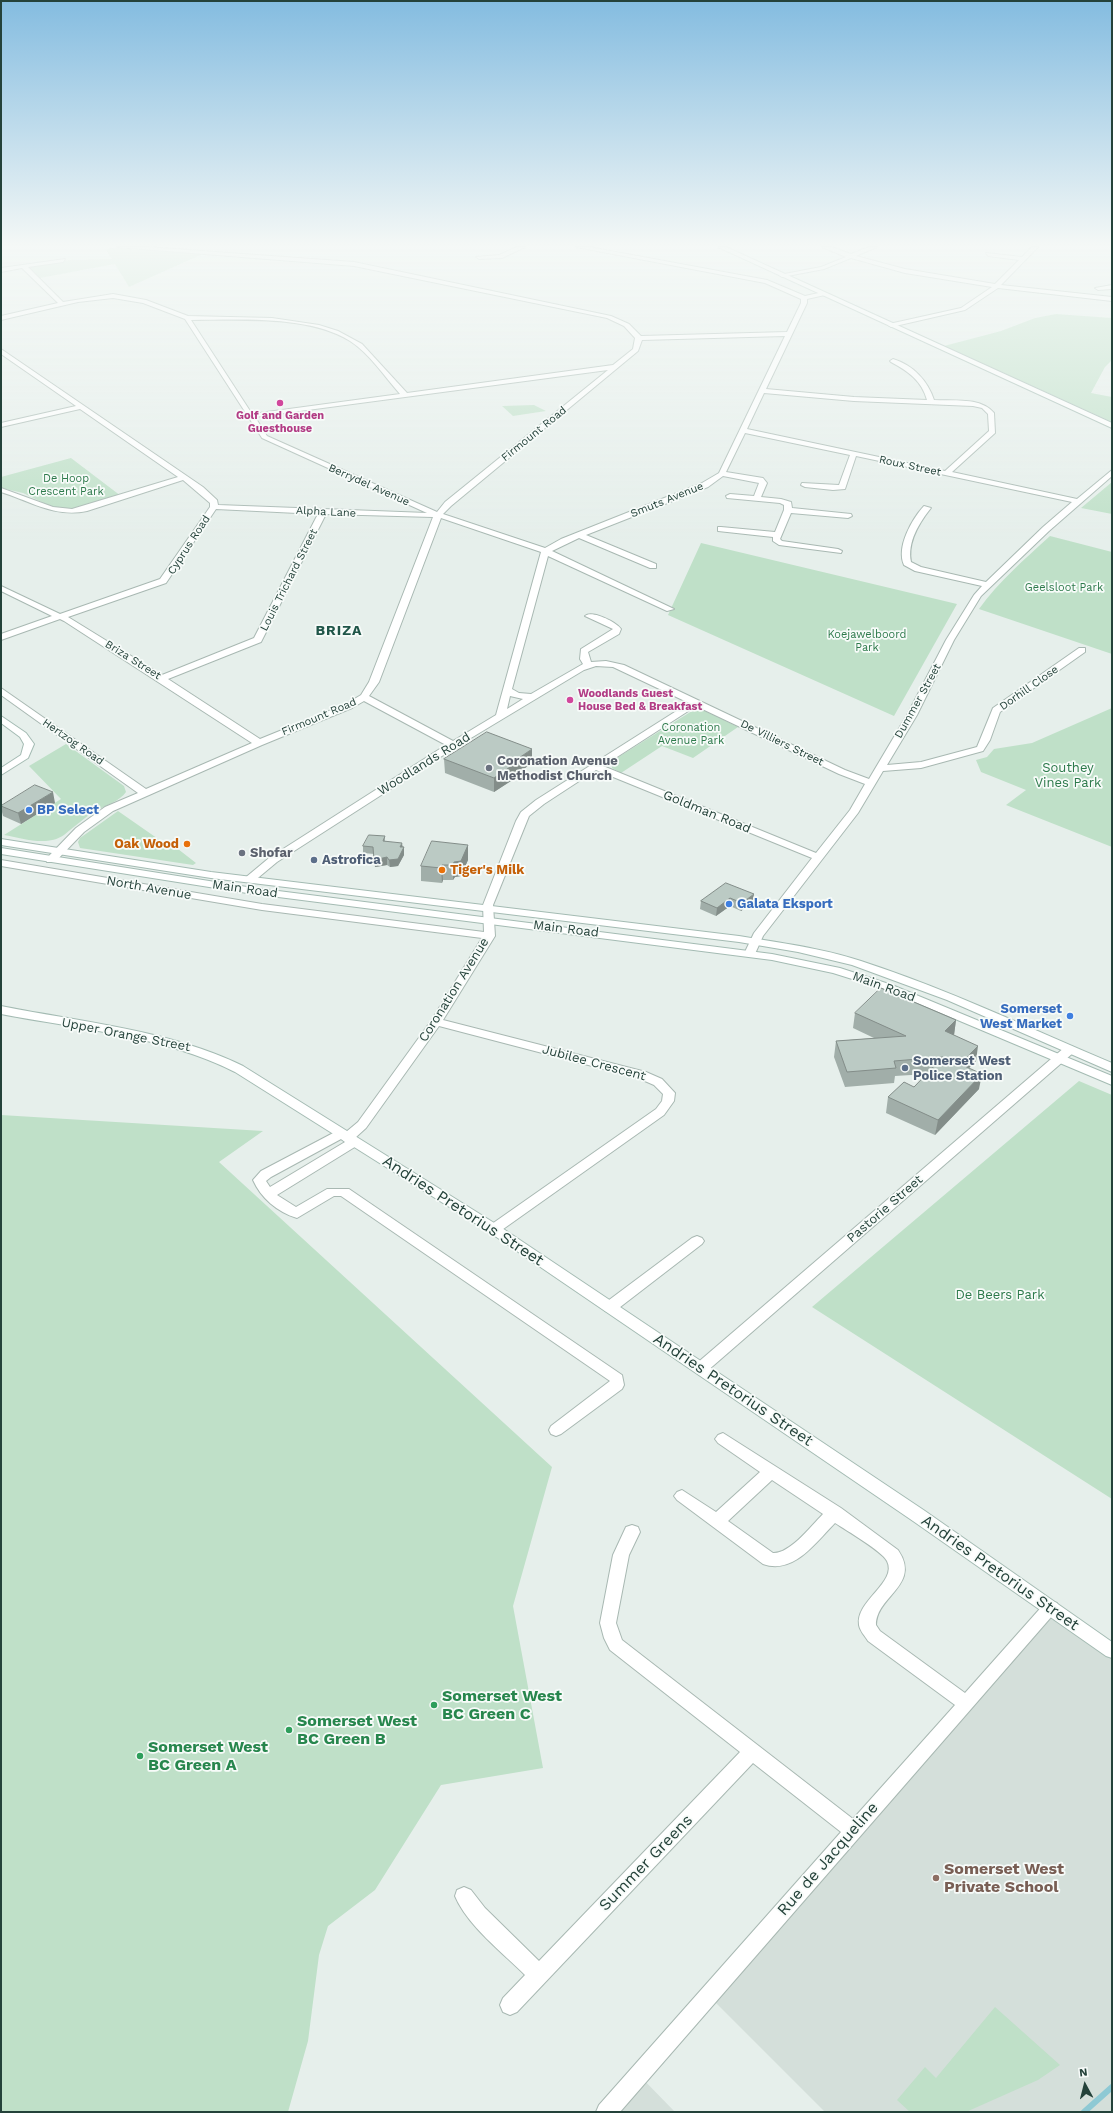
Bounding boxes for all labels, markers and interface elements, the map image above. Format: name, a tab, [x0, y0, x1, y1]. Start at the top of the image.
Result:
marker: Golf and Garden Guesthouse	[275, 398, 285, 408]
street label: Firmount Road	[499, 404, 569, 464]
place label: Golf and Garden Guesthouse	[236, 409, 324, 435]
street label: Roux Street	[878, 453, 942, 479]
street label: Berrydel Avenue	[326, 461, 412, 509]
park label: De Hoop Crescent Park	[28, 472, 104, 498]
street label: Smuts Avenue	[629, 479, 705, 521]
street label: Alpha Lane	[296, 504, 356, 520]
street label: Cyprus Road	[165, 513, 213, 577]
street label: Louis Trichard Street	[258, 527, 320, 633]
park label: Geelsloot Park	[1025, 581, 1103, 595]
district label: BRIZA	[315, 623, 363, 639]
park label: Koejawelboord Park	[828, 628, 906, 654]
street label: Briza Street	[103, 638, 163, 682]
street label: Dummer Street	[892, 661, 944, 741]
street label: Dorhill Close	[997, 663, 1061, 713]
place label: Woodlands Guest House Bed & Breakfast	[578, 687, 702, 713]
street label: Firmount Road	[280, 695, 358, 739]
marker: Woodlands Guest House Bed & Breakfast	[565, 695, 575, 705]
street label: Hertzog Road	[40, 716, 106, 768]
street label: De Villiers Street	[738, 717, 826, 769]
park label: Coronation Avenue Park	[658, 721, 724, 747]
street label: Woodlands Road	[375, 729, 473, 799]
place label: Coronation Avenue Methodist Church	[497, 753, 618, 784]
park label: Southey Vines Park	[1035, 760, 1101, 791]
marker: Coronation Avenue Methodist Church	[484, 763, 494, 773]
street label: Goldman Road	[661, 787, 753, 837]
place label: BP Select	[37, 802, 99, 818]
marker: BP Select	[24, 805, 34, 815]
place label: Oak Wood	[114, 836, 179, 852]
marker: Oak Wood	[182, 839, 192, 849]
place label: Shofar	[250, 845, 293, 861]
marker: Shofar	[237, 848, 247, 858]
place label: Astrofica	[322, 852, 381, 868]
marker: Astrofica	[309, 855, 319, 865]
place label: Tiger's Milk	[450, 862, 524, 878]
marker: Tiger's Milk	[437, 865, 447, 875]
street label: North Avenue	[105, 873, 193, 903]
street label: Main Road	[211, 877, 279, 901]
place label: Galata Eksport	[737, 896, 833, 912]
marker: Galata Eksport	[724, 899, 734, 909]
street label: Main Road	[532, 917, 600, 941]
street label: Coronation Avenue	[416, 935, 492, 1045]
street label: Main Road	[850, 968, 918, 1006]
place label: Somerset West Market	[980, 1001, 1062, 1032]
marker: Somerset West Market	[1065, 1011, 1075, 1021]
street label: Upper Orange Street	[60, 1015, 192, 1055]
street label: Jubilee Crescent	[540, 1042, 648, 1084]
place label: Somerset West Police Station	[913, 1053, 1011, 1084]
marker: Somerset West Police Station	[900, 1063, 910, 1073]
street label: Andries Pretorius Street	[379, 1152, 547, 1270]
street label: Pastorie Street	[844, 1172, 926, 1246]
park label: De Beers Park	[955, 1287, 1045, 1303]
street label: Andries Pretorius Street	[650, 1329, 816, 1451]
street label: Andries Pretorius Street	[917, 1511, 1083, 1635]
place label: Somerset West BC Green C	[442, 1686, 562, 1724]
marker: Somerset West BC Green C	[429, 1700, 439, 1710]
place label: Somerset West BC Green B	[297, 1711, 417, 1749]
marker: Somerset West BC Green B	[284, 1725, 294, 1735]
place label: Somerset West BC Green A	[148, 1737, 268, 1775]
marker: Somerset West BC Green A	[135, 1751, 145, 1761]
street label: Rue de Jacqueline	[774, 1798, 882, 1920]
street label: Summer Greens	[595, 1811, 697, 1915]
place label: Somerset West Private School	[944, 1859, 1064, 1897]
marker: Somerset West Private School	[931, 1873, 941, 1883]
north arrow	[1065, 2065, 1105, 2105]
text: N	[1079, 2066, 1088, 2080]

